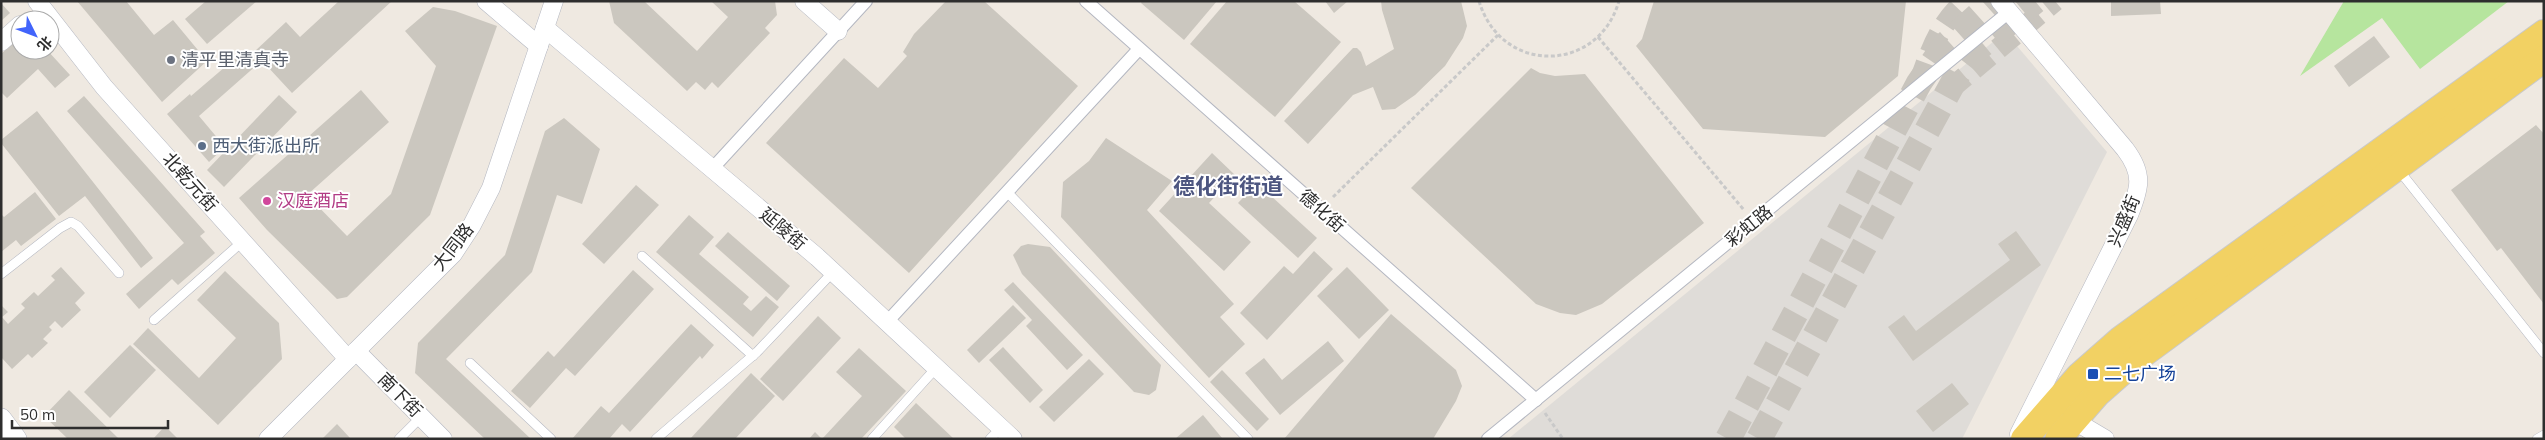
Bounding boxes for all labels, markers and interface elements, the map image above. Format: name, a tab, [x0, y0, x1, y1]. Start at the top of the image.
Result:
north arrow	[10, 10, 60, 60]
text: 北	[33, 32, 56, 55]
place label: 清平里清真寺	[181, 48, 289, 71]
marker: 清平里清真寺	[165, 54, 177, 66]
place label: 西大街派出所	[212, 134, 320, 157]
marker: 西大街派出所	[196, 140, 208, 152]
street label: 北乾元街	[158, 147, 223, 216]
district label: 德化街街道	[1173, 172, 1283, 200]
street label: 德化街	[1294, 184, 1350, 237]
place label: 汉庭酒店	[277, 189, 349, 212]
street label: 兴盛街	[2102, 191, 2145, 250]
marker: 汉庭酒店	[261, 195, 273, 207]
street label: 彩虹路	[1720, 200, 1777, 252]
street label: 延陵街	[755, 202, 811, 255]
street label: 大同路	[427, 218, 478, 275]
place label: 二七广场	[2104, 362, 2176, 385]
street label: 南下街	[373, 367, 428, 422]
marker: 二七广场	[2086, 367, 2100, 381]
scale bar	[12, 398, 169, 430]
text: 50 m	[20, 405, 55, 424]

